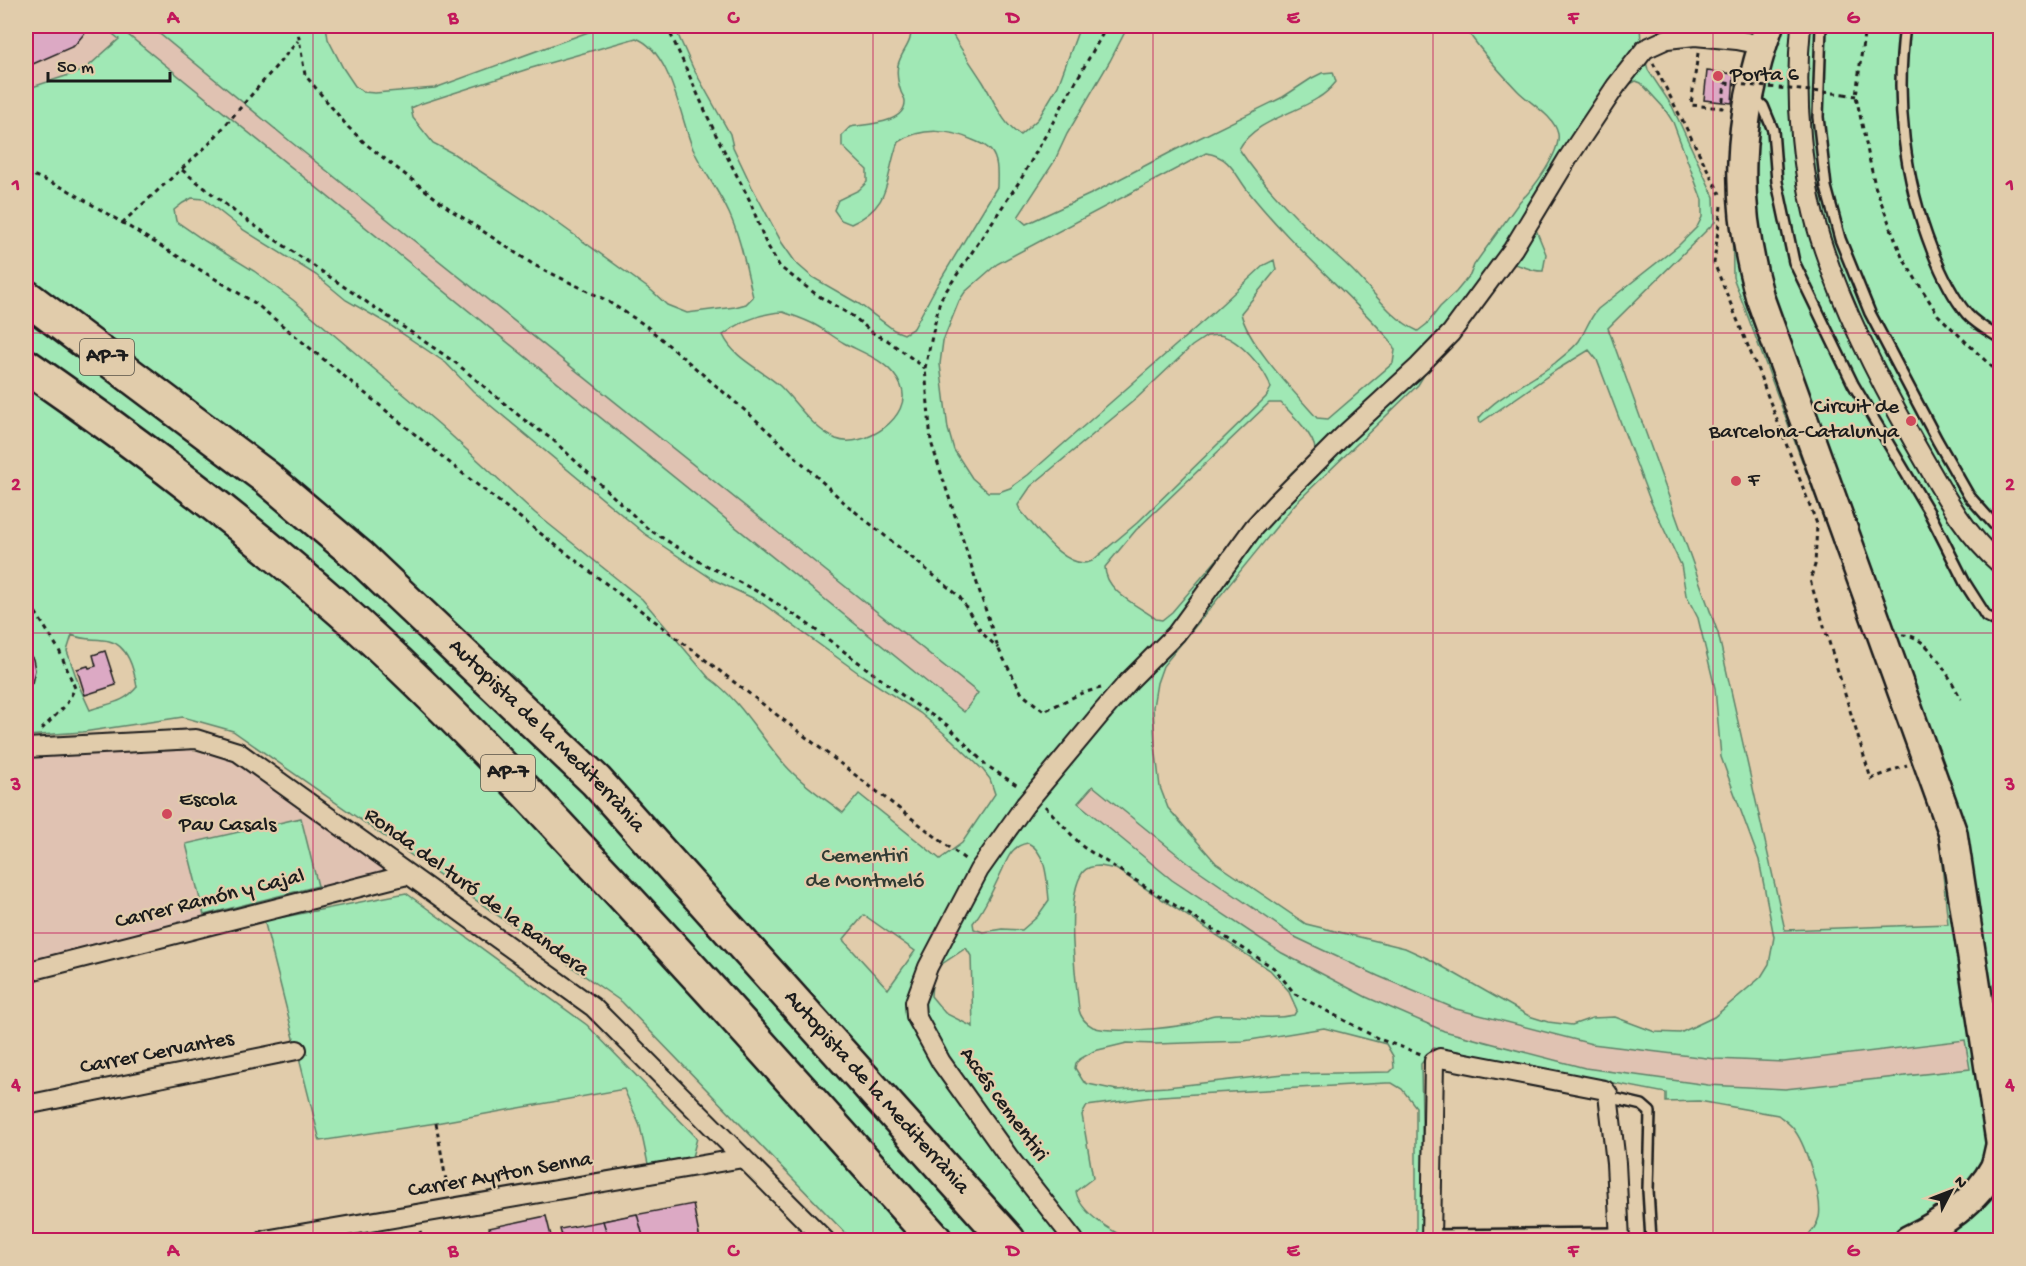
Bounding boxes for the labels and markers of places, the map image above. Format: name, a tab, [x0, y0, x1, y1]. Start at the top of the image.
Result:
place label: Porta 6	[1729, 63, 1800, 89]
marker: Porta 6	[1711, 69, 1725, 83]
place label: Circuit de Barcelona-Catalunya	[1708, 395, 1900, 446]
marker: Circuit de Barcelona-Catalunya	[1904, 414, 1918, 428]
place label: F	[1747, 468, 1761, 494]
marker: F	[1729, 474, 1743, 488]
place label: Escola Pau Casals	[178, 788, 277, 839]
marker: Escola Pau Casals	[160, 807, 174, 821]

